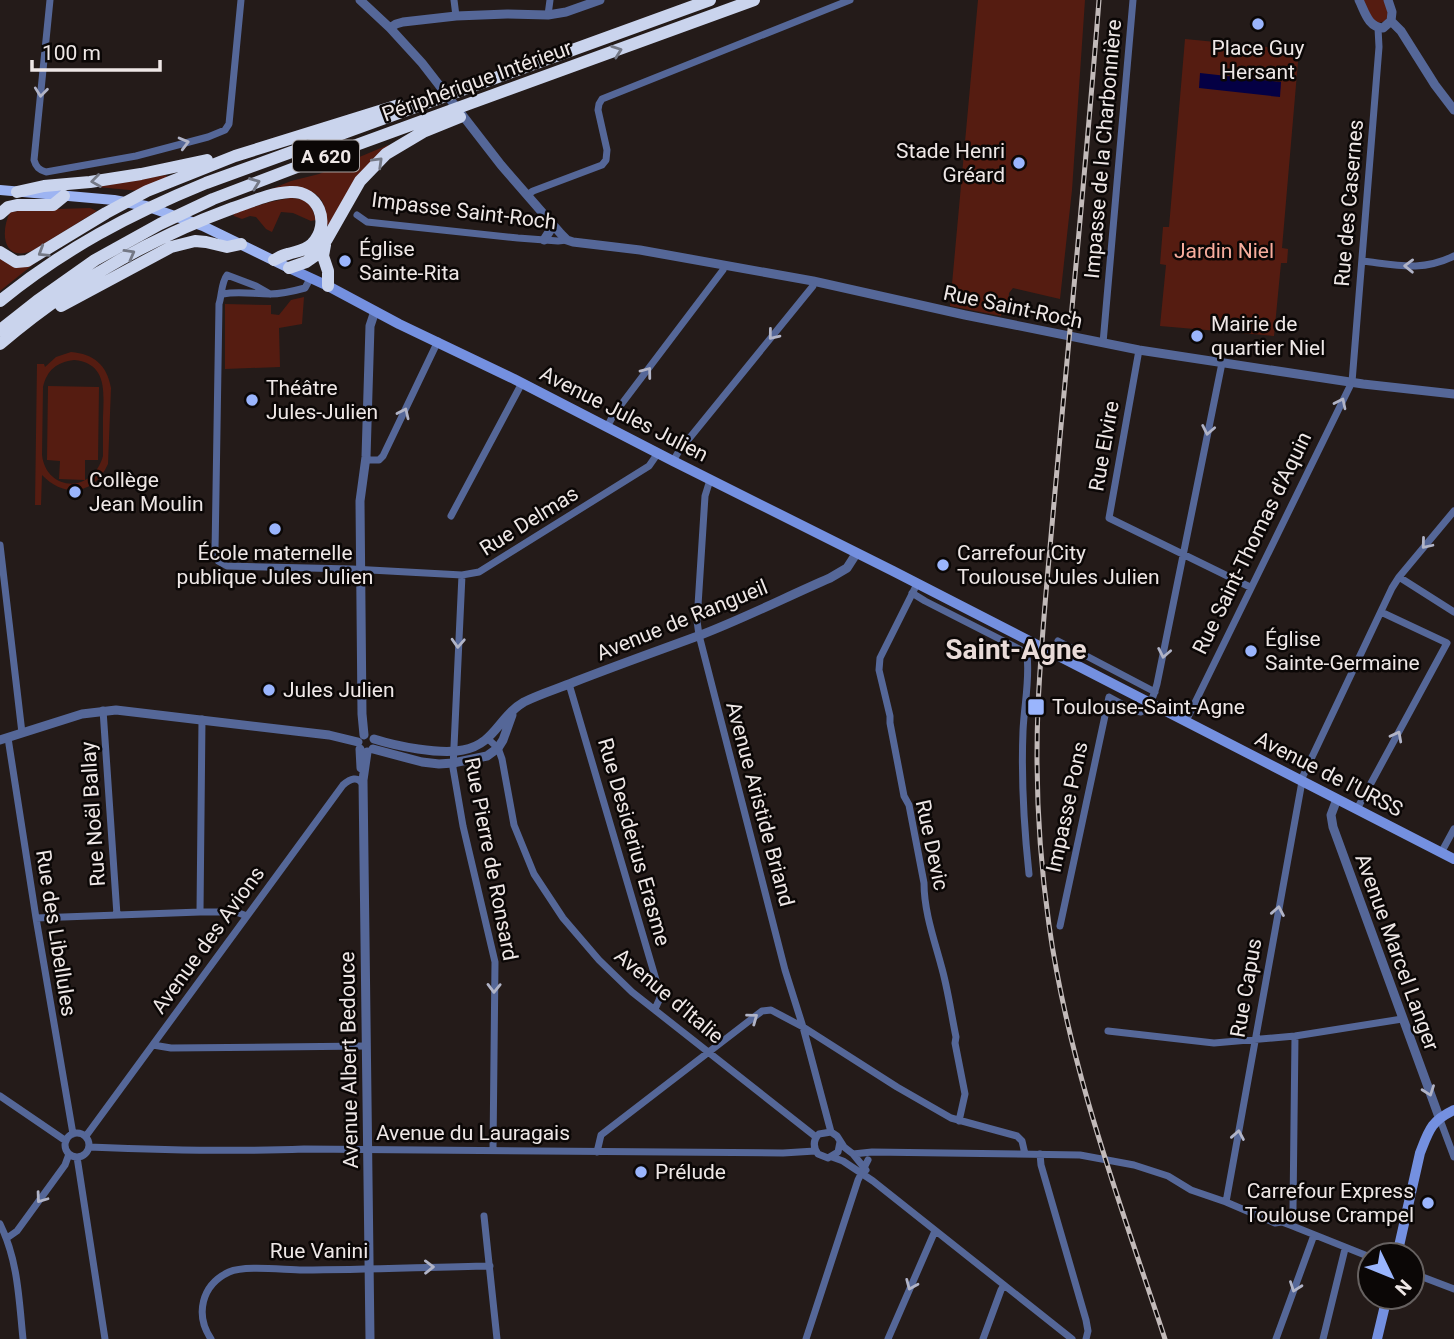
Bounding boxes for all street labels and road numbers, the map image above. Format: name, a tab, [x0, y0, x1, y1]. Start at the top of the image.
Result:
street label: Impasse de la Charbonnière	[1080, 18, 1126, 280]
street label: Périphérique Intérieur	[379, 35, 575, 127]
street label: Rue des Casernes	[1330, 118, 1368, 288]
road number: A 620	[293, 140, 359, 172]
street label: Impasse Saint-Roch	[370, 188, 558, 234]
street label: Rue Saint-Roch	[941, 281, 1085, 333]
street label: Avenue Jules Julien	[536, 361, 712, 467]
street label: Rue Elvire	[1084, 399, 1124, 493]
street label: Rue Saint-Thomas d'Aquin	[1188, 428, 1316, 658]
street label: Rue Delmas	[475, 481, 583, 561]
street label: Avenue de Rangueil	[593, 575, 771, 665]
street label: Avenue Aristide Briand	[721, 699, 799, 909]
street label: Avenue de l'URSS	[1251, 726, 1407, 822]
street label: Rue Desiderius Erasme	[593, 735, 675, 949]
street label: Impasse Pons	[1041, 740, 1093, 874]
street label: Rue Noël Ballay	[76, 741, 110, 887]
street label: Rue Pierre de Ronsard	[460, 755, 522, 963]
street label: Rue Devic	[911, 798, 953, 892]
street label: Rue des Libellules	[31, 848, 81, 1018]
street label: Avenue Marcel Langer	[1350, 850, 1444, 1054]
street label: Avenue des Avions	[147, 862, 269, 1018]
street label: Rue Capus	[1225, 937, 1267, 1039]
street label: Avenue d'Italie	[610, 943, 728, 1049]
street label: Avenue Albert Bedouce	[335, 951, 363, 1169]
street label: Avenue du Lauragais	[376, 1121, 570, 1145]
street label: Rue Vanini	[270, 1239, 368, 1263]

